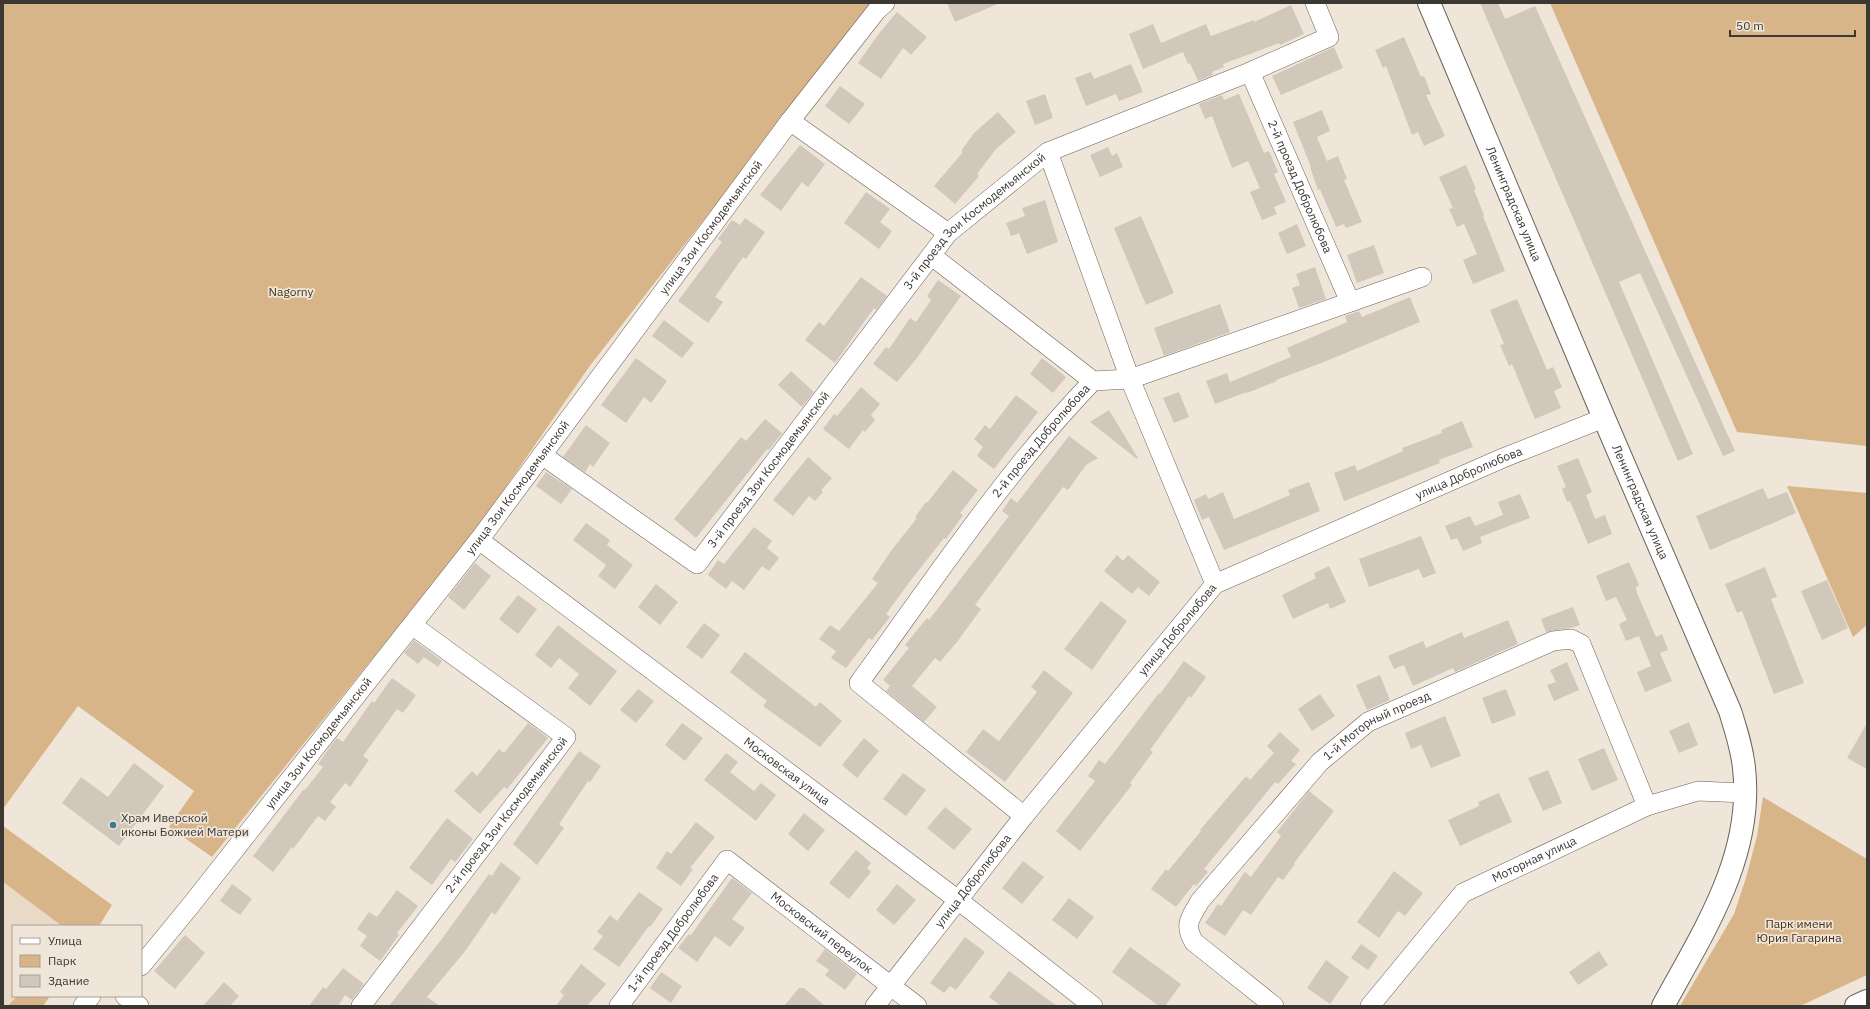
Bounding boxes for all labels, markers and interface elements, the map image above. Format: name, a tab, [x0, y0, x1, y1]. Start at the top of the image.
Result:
scale bar	[1730, 12, 1855, 38]
text: 50 m	[1736, 18, 1764, 33]
street label: 2-й проезд Добролюбова	[1265, 118, 1336, 256]
street label: Ленинградская улица	[1483, 144, 1545, 264]
street label: 3-й проезд Зои Космодемьянской	[900, 149, 1048, 292]
street label: улица Зои Космодемьянской	[656, 157, 765, 297]
park label: Nagorny	[269, 284, 314, 299]
street label: 2-й проезд Добролюбова	[989, 380, 1093, 500]
street label: 3-й проезд Зои Космодемьянской	[704, 388, 832, 550]
street label: улица Зои Космодемьянской	[462, 417, 572, 557]
street label: Ленинградская улица	[1609, 442, 1672, 562]
street label: улица Добролюбова	[1413, 443, 1525, 502]
street label: улица Добролюбова	[1135, 580, 1220, 678]
street label: улица Зои Космодемьянской	[262, 674, 375, 812]
street label: 1-й Моторный проезд	[1320, 688, 1433, 763]
street label: 2-й проезд Зои Космодемьянской	[442, 734, 570, 896]
street label: Московская улица	[741, 734, 834, 808]
place label: Храм Иверской иконы Божией Матери	[121, 810, 249, 839]
marker: Храм Иверской иконы Божией Матери	[108, 820, 118, 830]
street label: улица Добролюбова	[931, 830, 1014, 930]
street label: Моторная улица	[1489, 832, 1579, 885]
street label: 1-й проезд Добролюбова	[624, 870, 722, 995]
street label: Московский переулок	[768, 888, 876, 977]
park label: Парк имени Юрия Гагарина	[1756, 916, 1842, 945]
legend	[12, 925, 142, 997]
text: Улица	[48, 933, 82, 948]
text: Парк	[48, 953, 77, 968]
text: Здание	[48, 973, 90, 988]

